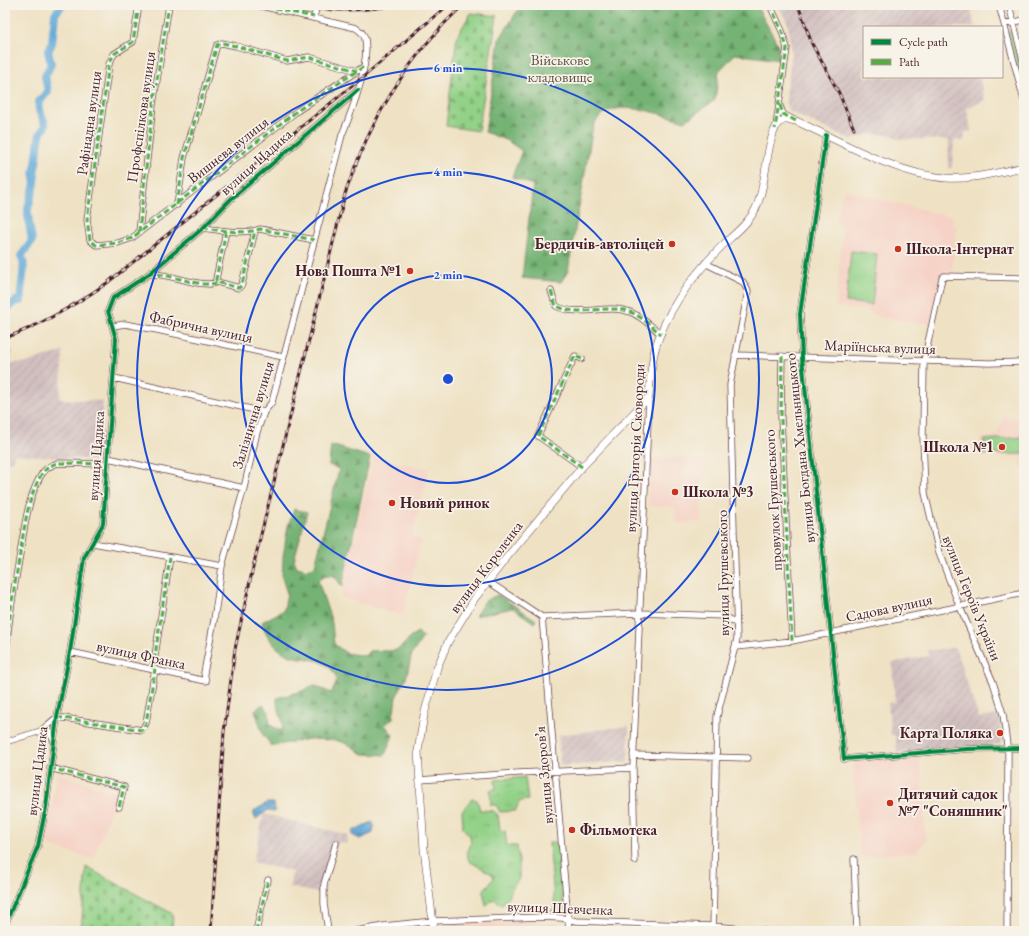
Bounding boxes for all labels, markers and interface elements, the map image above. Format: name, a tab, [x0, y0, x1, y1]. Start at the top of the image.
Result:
legend	[863, 26, 1003, 78]
text: Cycle path	[899, 34, 948, 50]
street label: Профспілкова вулиця	[122, 50, 159, 184]
park label: Військове кладовище	[527, 50, 593, 86]
text: Path	[899, 54, 920, 70]
text: 6 min	[433, 60, 463, 76]
street label: Рафінадна вулиця	[72, 69, 105, 176]
street label: Вишнева вулиця	[183, 112, 272, 187]
street label: вулиця Цадика	[216, 124, 296, 199]
text: 4 min	[433, 164, 463, 180]
place label: Бердичів-автоліцей	[535, 234, 664, 253]
marker: Бердичів-автоліцей	[667, 239, 677, 249]
place label: Школа-Інтернат	[906, 239, 1014, 258]
marker: Школа-Інтернат	[893, 244, 903, 254]
place label: Нова Пошта №1	[295, 261, 402, 280]
marker: Нова Пошта №1	[405, 266, 415, 276]
text: 2 min	[433, 267, 463, 283]
street label: Фабрична вулиця	[148, 306, 255, 347]
street label: Маріїнська вулиця	[824, 335, 936, 358]
street label: вулиця Богдана Хмельницького	[780, 352, 819, 544]
street label: Залізнична вулиця	[227, 359, 278, 471]
street label: вулиця Григорія Сковороди	[621, 363, 648, 533]
centre of rings	[441, 372, 455, 386]
street label: вулиця Цадика	[83, 410, 108, 502]
street label: провулок Грушевського	[759, 429, 786, 571]
place label: Школа №1	[923, 437, 994, 456]
marker: Школа №1	[997, 442, 1007, 452]
place label: Школа №3	[683, 482, 754, 501]
marker: Школа №3	[670, 487, 680, 497]
place label: Новий ринок	[400, 493, 490, 512]
marker: Новий ринок	[387, 498, 397, 508]
street label: вулиця Грушевського	[712, 510, 733, 636]
street label: вулиця Короленка	[445, 517, 526, 617]
street label: вулиця Героїв України	[939, 532, 1006, 663]
street label: Садова вулиця	[844, 589, 934, 626]
street label: вулиця Франка	[95, 636, 187, 673]
place label: Карта Поляка	[900, 723, 992, 742]
street label: вулиця Цадика	[22, 725, 51, 817]
street label: вулиця Здоровʼя	[530, 725, 557, 825]
marker: Карта Поляка	[995, 728, 1005, 738]
place label: Дитячий садок №7 "Соняшник"	[898, 784, 1008, 820]
marker: Дитячий садок №7 "Соняшник"	[885, 798, 895, 808]
place label: Фільмотека	[580, 820, 657, 839]
marker: Фільмотека	[567, 825, 577, 835]
street label: вулиця Шевченка	[507, 896, 613, 919]

